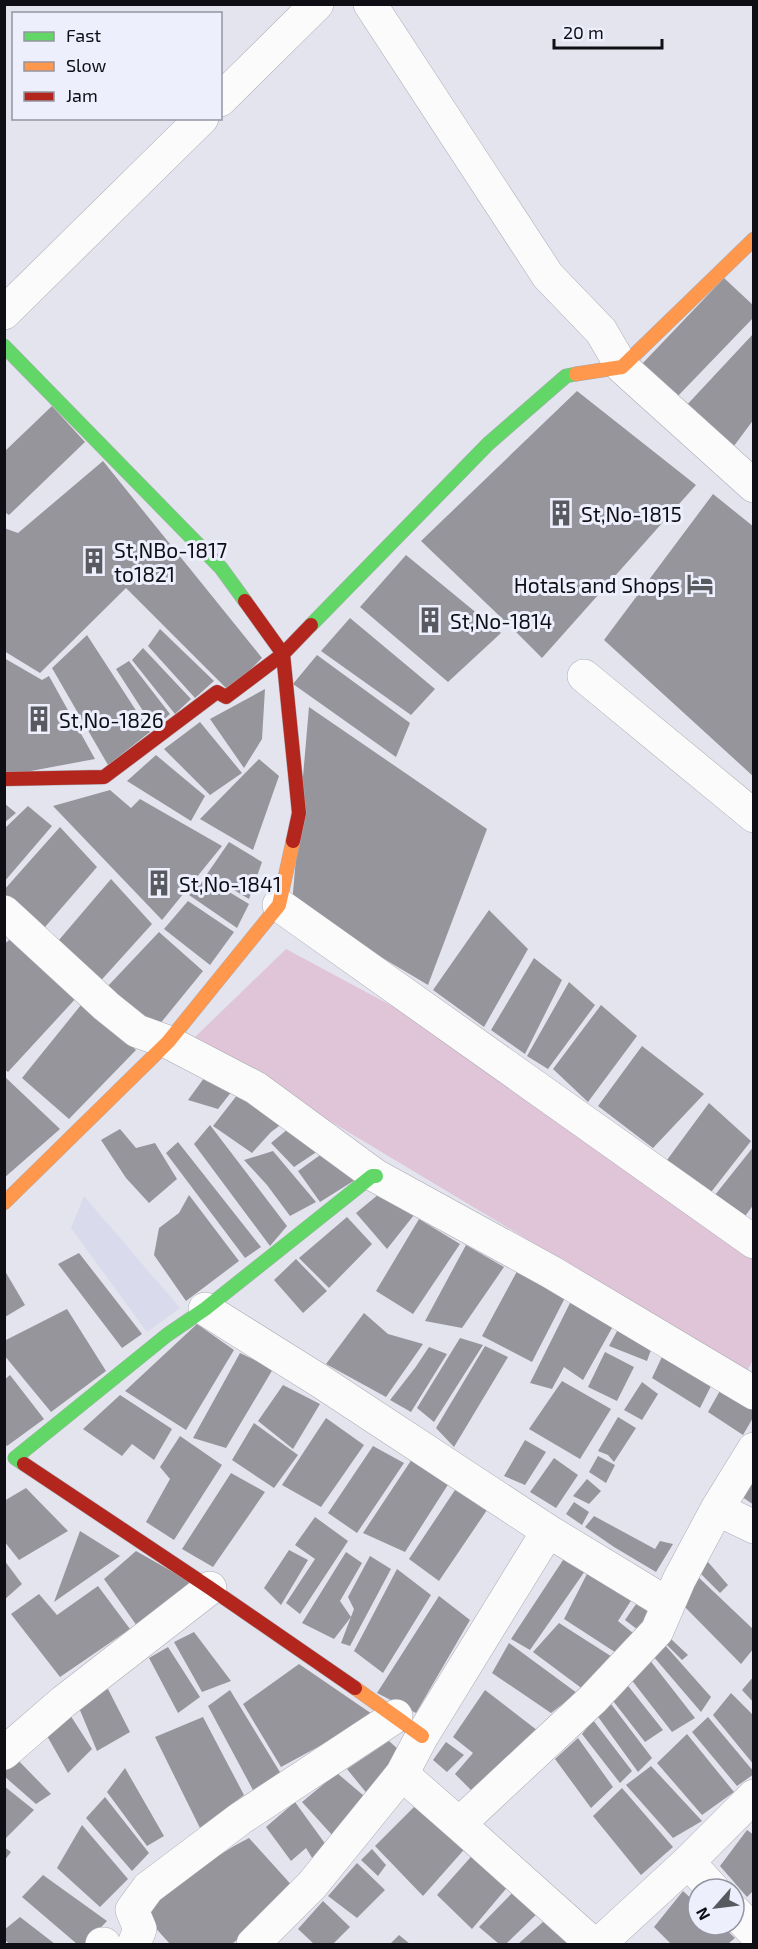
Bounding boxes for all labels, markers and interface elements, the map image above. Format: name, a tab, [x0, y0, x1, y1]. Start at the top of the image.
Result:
legend	[12, 12, 222, 120]
scale bar	[554, 12, 662, 50]
text: 20 m	[563, 21, 604, 43]
text: Fast	[66, 24, 101, 46]
text: Slow	[66, 54, 107, 76]
text: Jam	[66, 84, 98, 106]
building icon: St,No-1815	[546, 498, 576, 528]
place label: St,No-1815	[581, 501, 682, 526]
place label: St,NBo-1817 to1821	[114, 537, 227, 586]
building icon: St,NBo-1817 to1821	[79, 546, 109, 576]
hotel icon: Hotals and Shops	[685, 569, 715, 599]
place label: Hotals and Shops	[514, 572, 680, 597]
building icon: St,No-1814	[415, 605, 445, 635]
place label: St,No-1814	[450, 608, 552, 633]
building icon: St,No-1826	[24, 704, 54, 734]
place label: St,No-1826	[59, 707, 164, 732]
building icon: St,No-1841	[144, 868, 174, 898]
place label: St,No-1841	[179, 871, 281, 896]
north arrow	[686, 1877, 746, 1937]
text: N	[691, 1905, 713, 1924]

